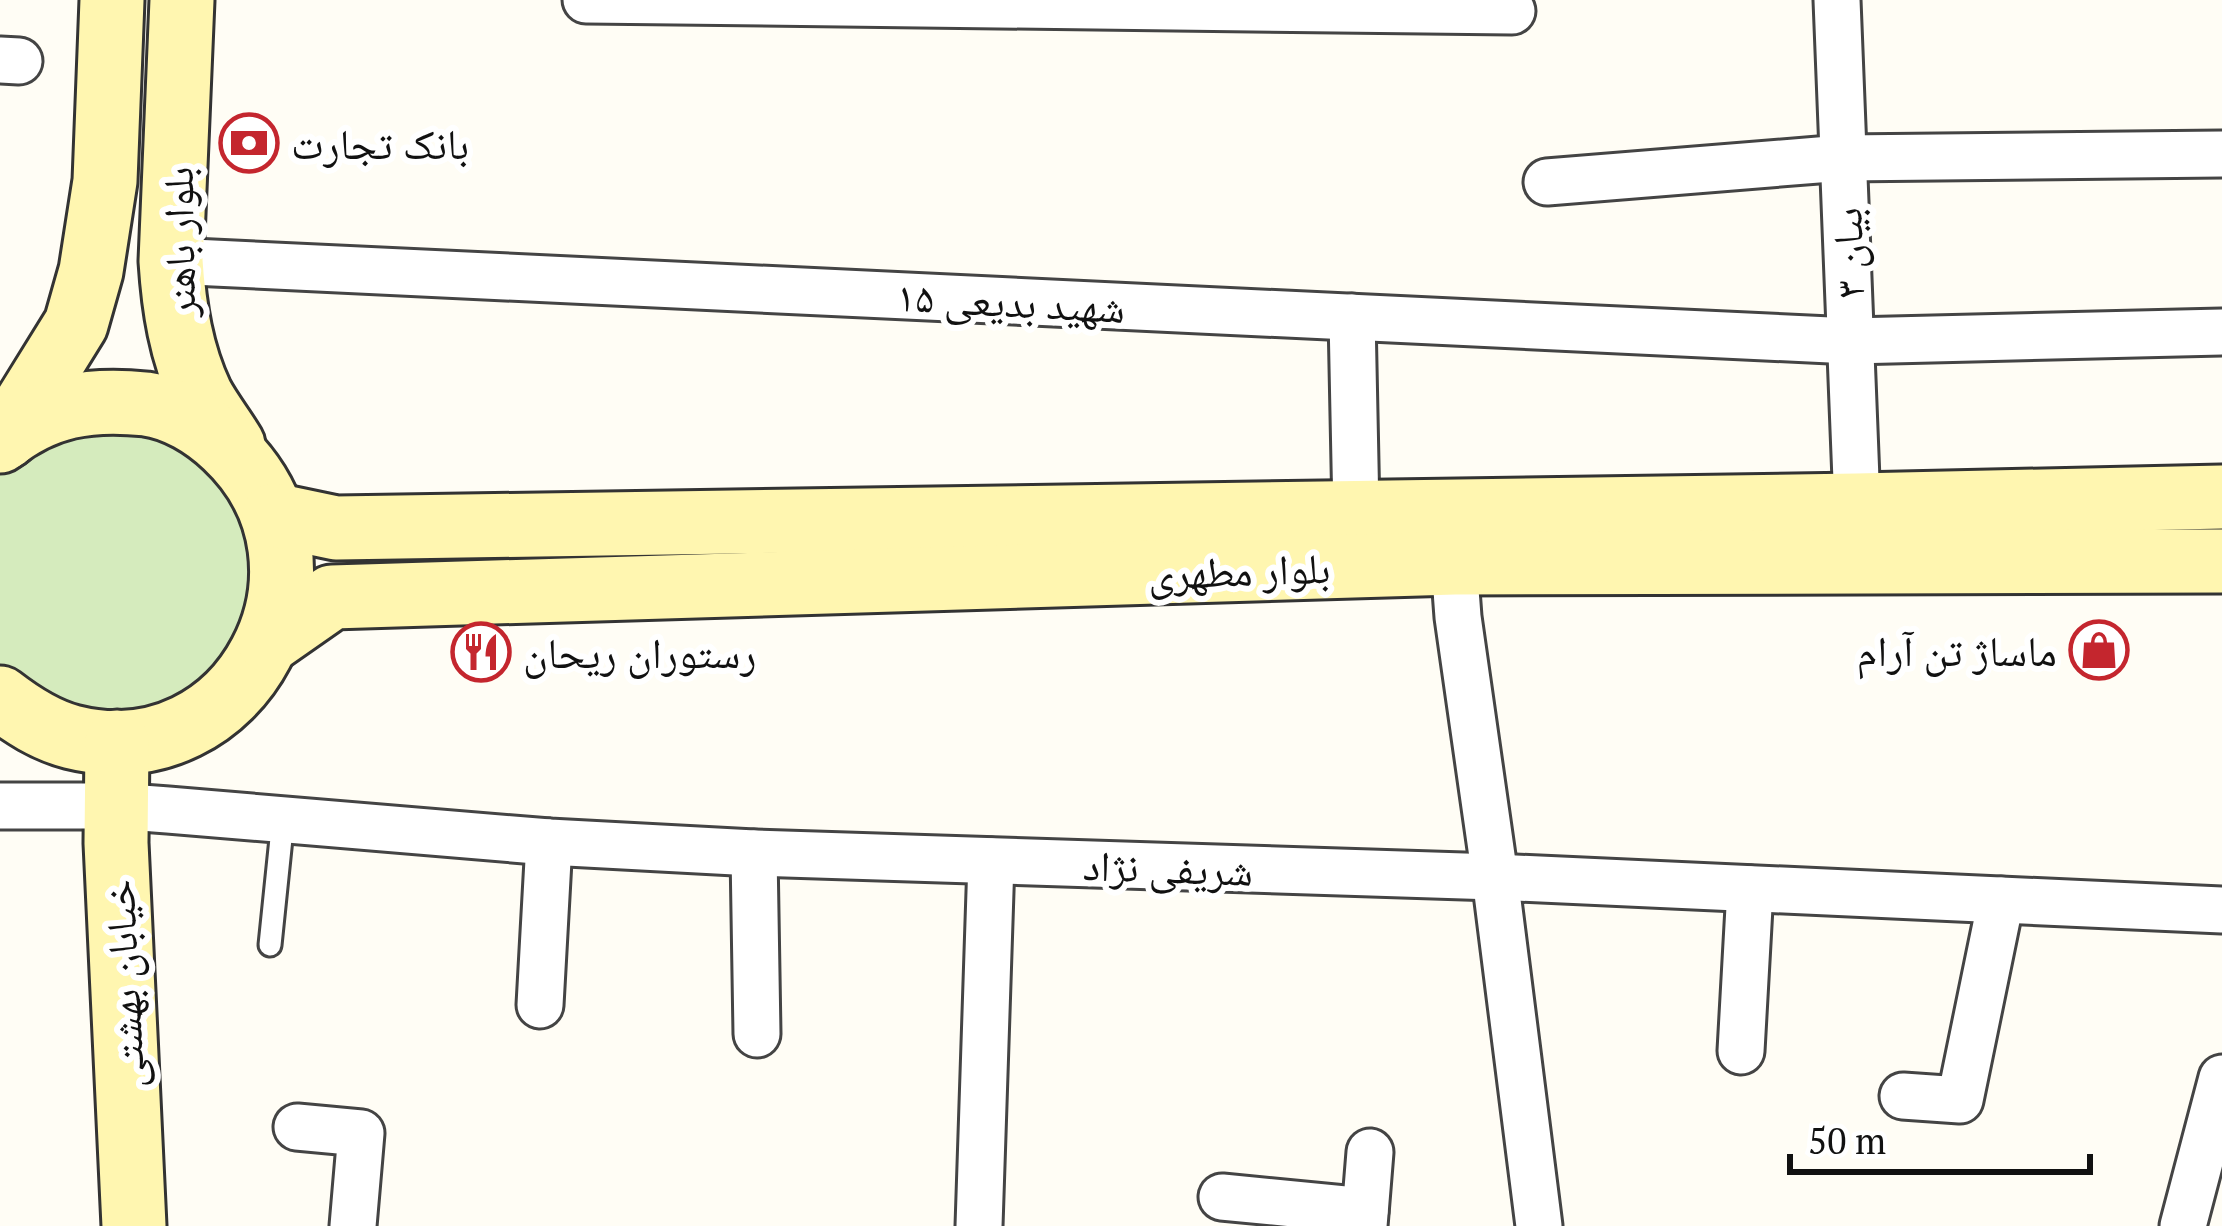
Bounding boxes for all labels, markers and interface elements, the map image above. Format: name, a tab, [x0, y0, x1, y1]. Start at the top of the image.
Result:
bank icon: بانک تجارت	[218, 112, 280, 174]
place label: بانک تجارت	[291, 115, 469, 171]
street label: بلوار باهنر	[149, 166, 207, 319]
street label: بیان ۳	[1817, 207, 1877, 299]
street label: شهید بدیعی ۱۵	[895, 267, 1127, 335]
street label: بلوار مطهری	[1147, 539, 1331, 601]
shop icon: ماساژ تن آرام	[2068, 619, 2130, 681]
restaurant icon: رستوران ریحان	[450, 621, 512, 683]
place label: ماساژ تن آرام	[1857, 622, 2057, 680]
place label: رستوران ریحان	[523, 624, 756, 680]
street label: شریفی نژاد	[1082, 836, 1254, 898]
street label: خیابان بهشتی	[90, 878, 156, 1090]
scale bar	[1790, 1100, 2090, 1174]
text: 50 m	[1808, 1117, 1886, 1164]

